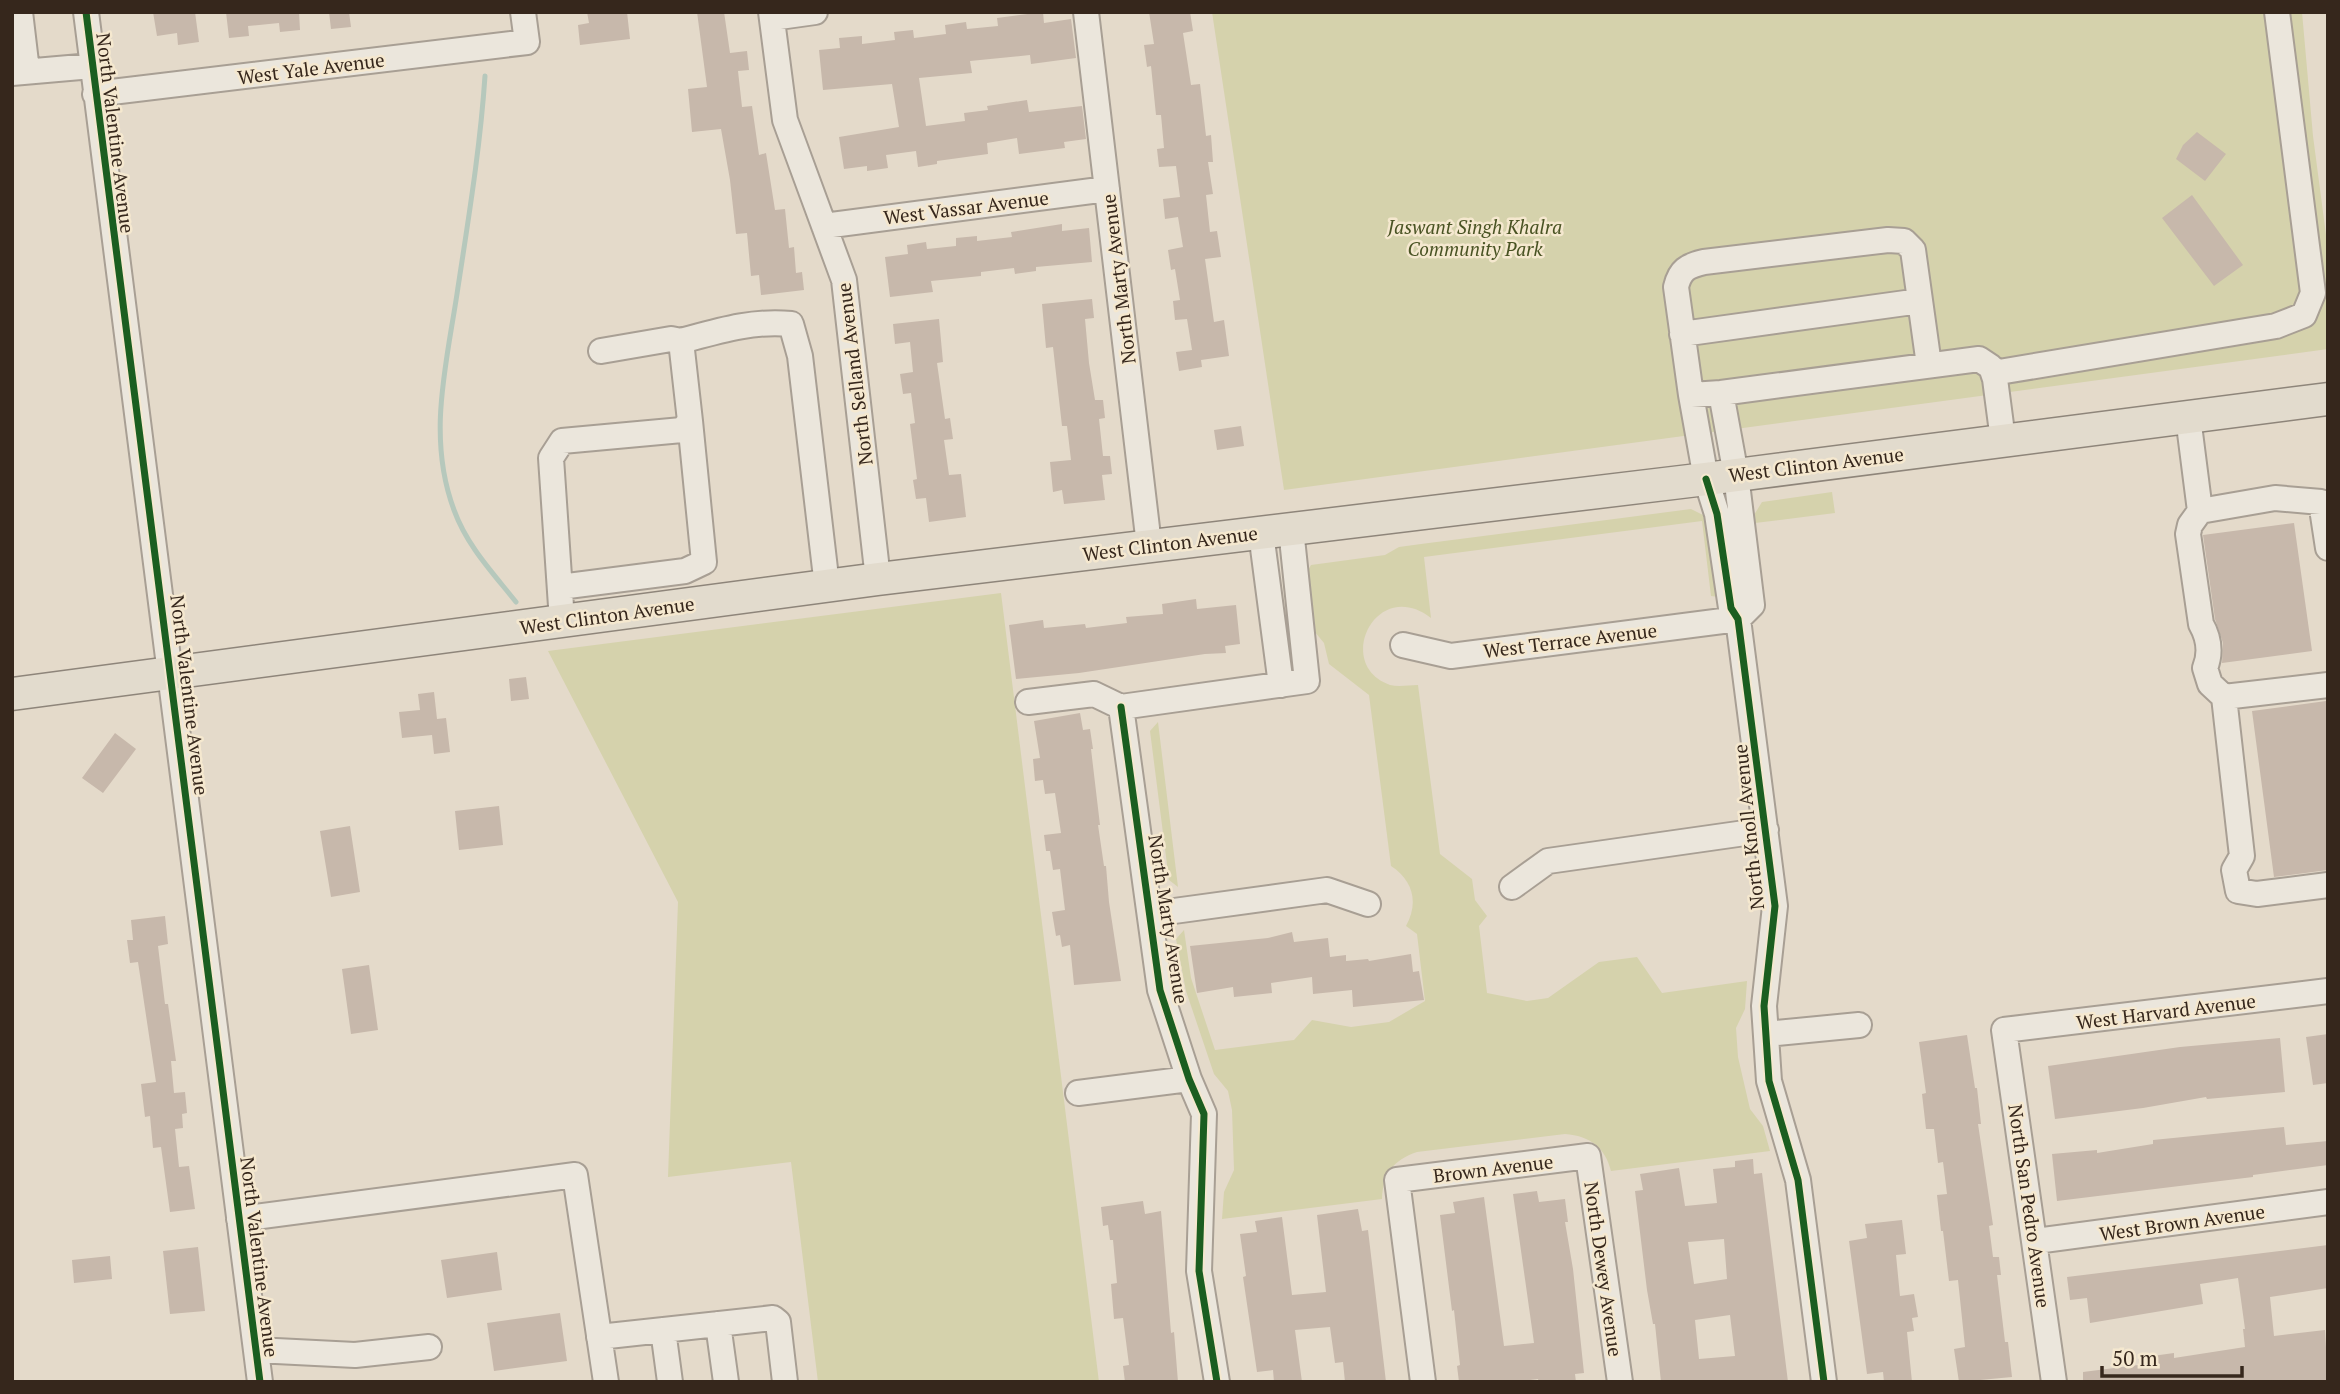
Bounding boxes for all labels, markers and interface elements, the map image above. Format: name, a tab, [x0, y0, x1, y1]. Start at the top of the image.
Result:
street label: North Valentine Avenue	[91, 31, 141, 235]
street label: West Yale Avenue	[236, 47, 386, 89]
street label: West Vassar Avenue	[882, 184, 1050, 230]
street label: North Marty Avenue	[1095, 193, 1141, 365]
park label: Jaswant Singh Khalra Community Park	[1387, 214, 1562, 261]
street label: North Selland Avenue	[830, 281, 878, 467]
street label: West Clinton Avenue	[1727, 441, 1905, 487]
street label: West Clinton Avenue	[1081, 520, 1259, 566]
street label: West Clinton Avenue	[518, 590, 696, 640]
street label: North Valentine Avenue	[165, 593, 215, 797]
street label: West Terrace Avenue	[1482, 617, 1658, 663]
street label: North Knoll Avenue	[1727, 743, 1769, 911]
street label: North Marty Avenue	[1143, 833, 1195, 1005]
street label: West Harvard Avenue	[2075, 988, 2257, 1034]
street label: North San Pedro Avenue	[2003, 1103, 2057, 1309]
street label: Brown Avenue	[1432, 1148, 1554, 1188]
street label: North Valentine Avenue	[235, 1155, 285, 1359]
street label: North Dewey Avenue	[1579, 1180, 1629, 1358]
street label: West Brown Avenue	[2098, 1198, 2266, 1246]
scale bar	[2102, 1334, 2242, 1378]
text: 50 m	[2112, 1344, 2158, 1372]

